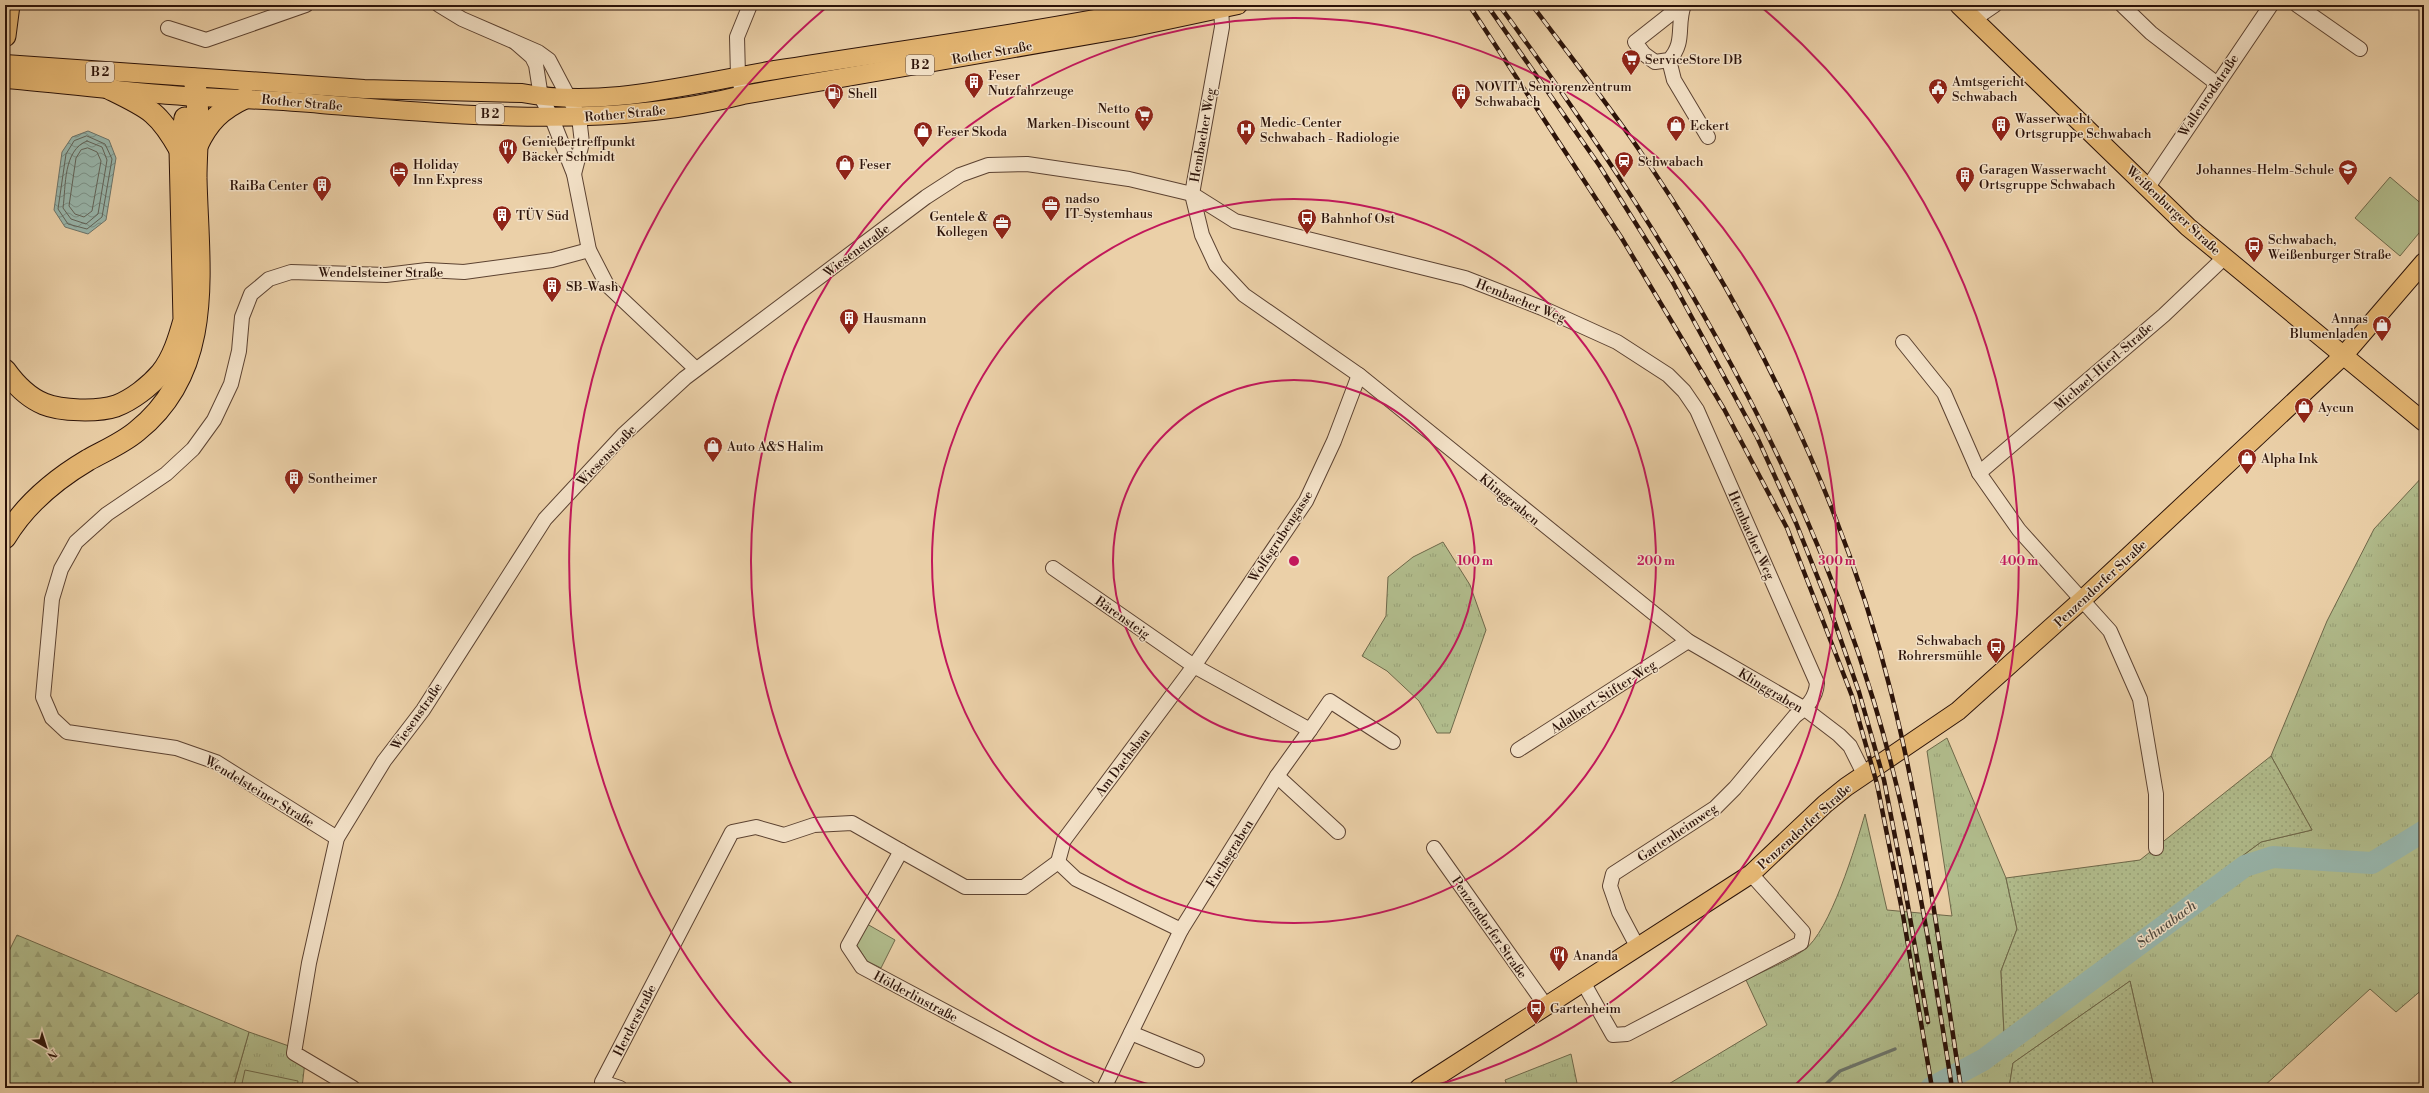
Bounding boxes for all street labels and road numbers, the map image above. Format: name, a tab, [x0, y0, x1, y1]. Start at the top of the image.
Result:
street label: Rother Straße	[951, 38, 1034, 68]
street label: Wallenrodstraße	[2175, 51, 2243, 141]
road number: B 2	[906, 55, 934, 75]
road number: B 2	[86, 62, 114, 82]
street label: Hembacher Weg	[1187, 86, 1219, 184]
street label: Rother Straße	[261, 91, 344, 115]
street label: Rother Straße	[584, 102, 667, 126]
road number: B 2	[476, 104, 504, 124]
street label: Weißenburger Straße	[2122, 162, 2224, 259]
street label: Wiesenstraße	[820, 221, 893, 281]
street label: Wendelsteiner Straße	[318, 265, 444, 281]
street label: Hembacher Weg	[1473, 276, 1568, 326]
street label: Michael-Hierl-Straße	[2051, 319, 2157, 414]
street label: Wiesenstraße	[573, 422, 640, 490]
street label: Klinggraben	[1476, 471, 1543, 529]
street label: Wolfsgrubengasse	[1245, 487, 1317, 586]
street label: Hembacher Weg	[1724, 488, 1778, 583]
street label: Penzendorfer Straße	[2051, 536, 2151, 631]
street label: Bärensteig	[1091, 592, 1153, 643]
street label: Adalbert-Stifter-Weg	[1547, 657, 1660, 738]
street label: Klinggraben	[1735, 665, 1806, 717]
street label: Wiesenstraße	[387, 679, 446, 754]
street label: Am Dachsbau	[1091, 725, 1154, 801]
street label: Wendelsteiner Straße	[201, 752, 317, 831]
street label: Penzendorfer Straße	[1754, 780, 1855, 873]
street label: Gartenheimweg	[1635, 800, 1721, 865]
street label: Fuchsgraben	[1203, 817, 1257, 890]
street label: Penzendorfer Straße	[1448, 873, 1531, 982]
street label: Hölderlinstraße	[871, 968, 961, 1026]
street label: Herderstraße	[610, 981, 660, 1059]

